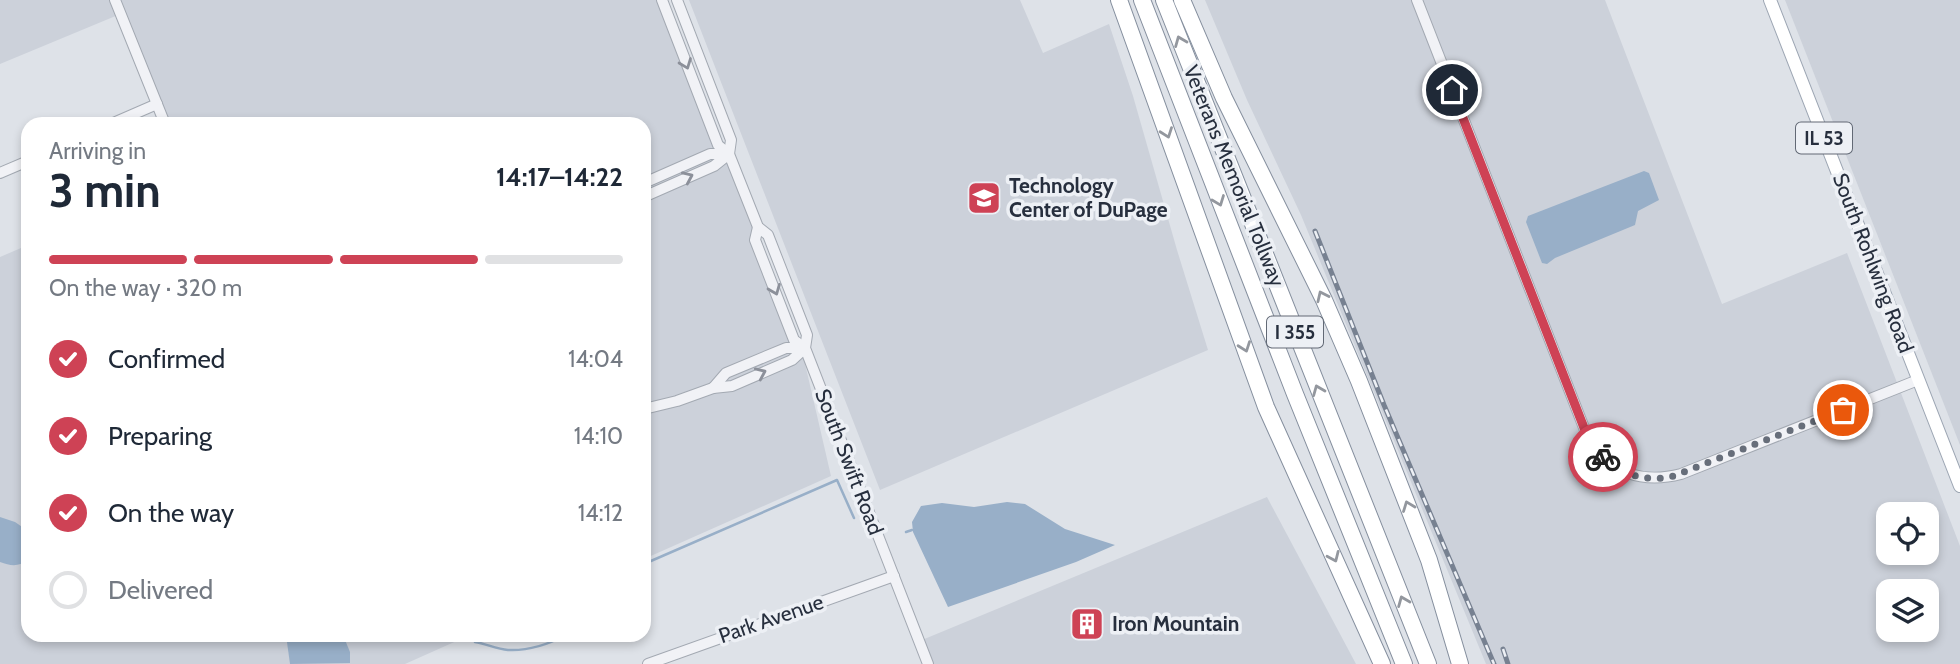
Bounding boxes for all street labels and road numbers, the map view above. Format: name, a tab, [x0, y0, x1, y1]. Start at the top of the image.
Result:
street label: Veterans Memorial Tollway	[1179, 62, 1290, 290]
road number: IL 53	[1796, 122, 1852, 154]
street label: South Rohlwing Road	[1828, 170, 1919, 356]
road number: I 355	[1267, 316, 1323, 348]
street label: South Swift Road	[810, 385, 889, 538]
street label: Park Avenue	[715, 589, 827, 648]

